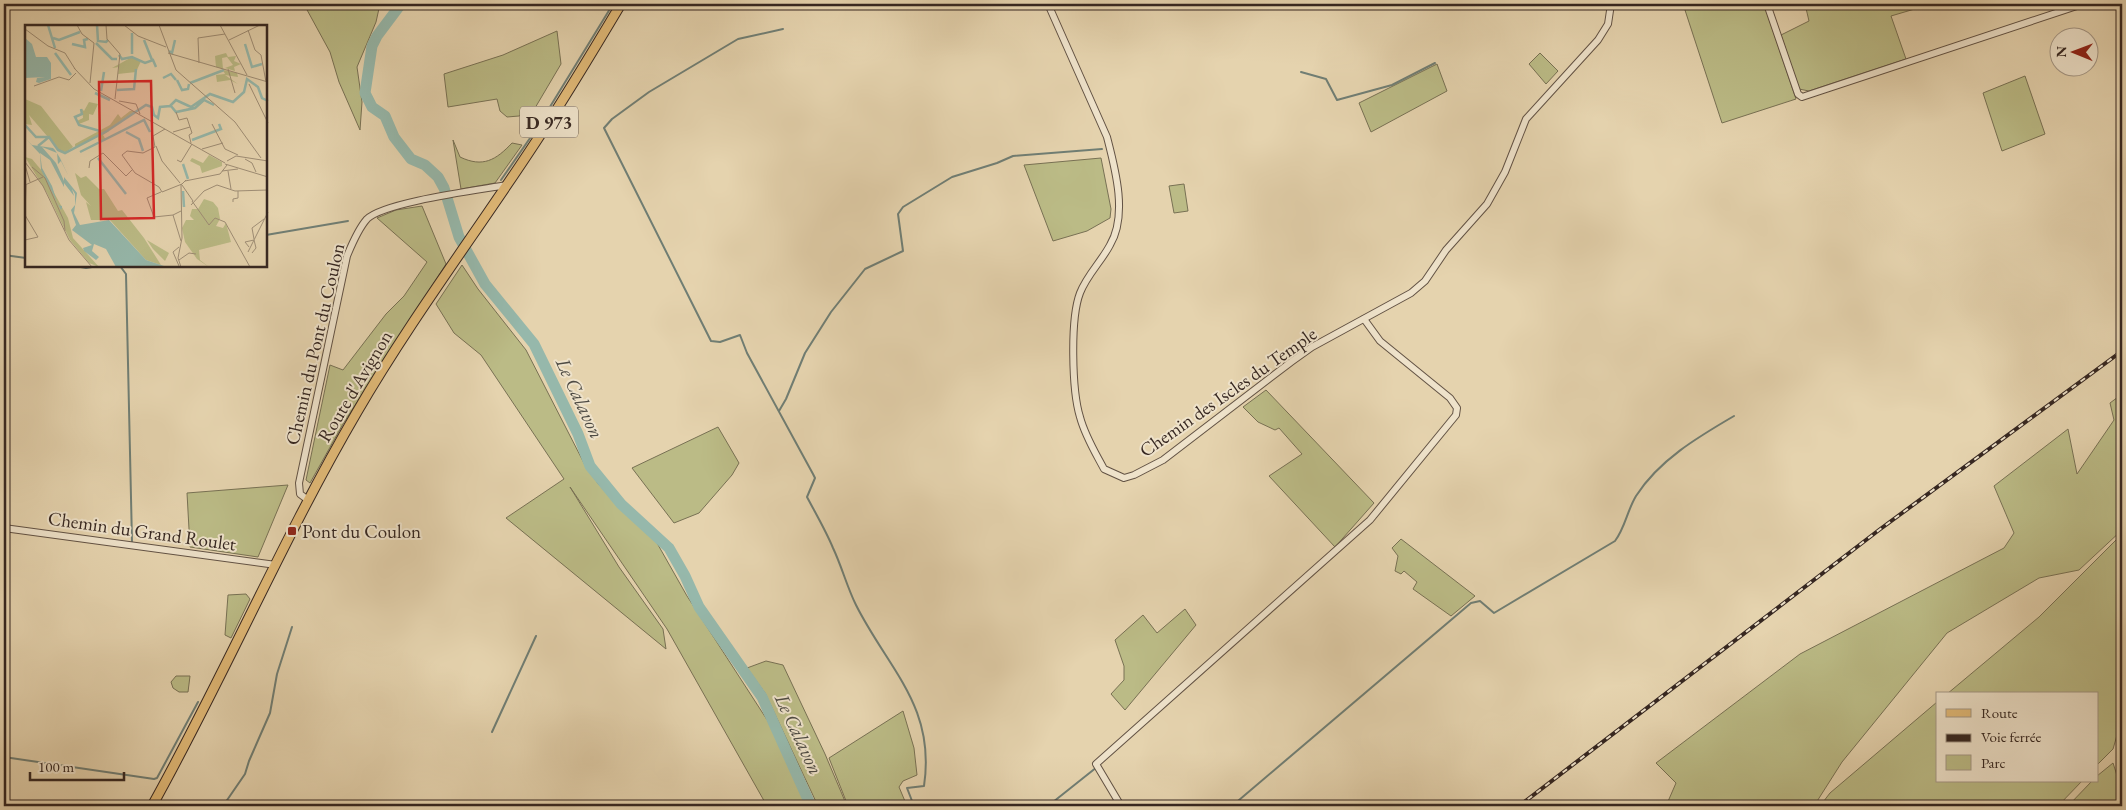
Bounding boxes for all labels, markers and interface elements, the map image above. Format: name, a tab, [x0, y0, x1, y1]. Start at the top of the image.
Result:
inset map	[25, 25, 268, 268]
north arrow	[2048, 28, 2098, 78]
text: N	[2052, 45, 2070, 58]
road number: D 973	[520, 106, 578, 138]
street label: Chemin du Pont du Coulon	[280, 241, 350, 447]
street label: Chemin des Iscles du Temple	[1134, 321, 1322, 463]
street label: Route d'Avignon	[312, 326, 398, 446]
water label: Le Calavon	[550, 352, 610, 443]
street label: Chemin du Grand Roulet	[46, 505, 238, 557]
place label: Pont du Coulon	[302, 519, 421, 544]
marker: Pont du Coulon	[286, 525, 298, 537]
water label: Le Calavon	[769, 688, 829, 779]
legend	[1936, 692, 2098, 782]
text: Route	[1981, 703, 2018, 722]
text: Voie ferrée	[1981, 727, 2041, 746]
scale bar	[30, 750, 124, 782]
text: Parc	[1981, 753, 2006, 772]
text: 100 m	[38, 757, 75, 776]

